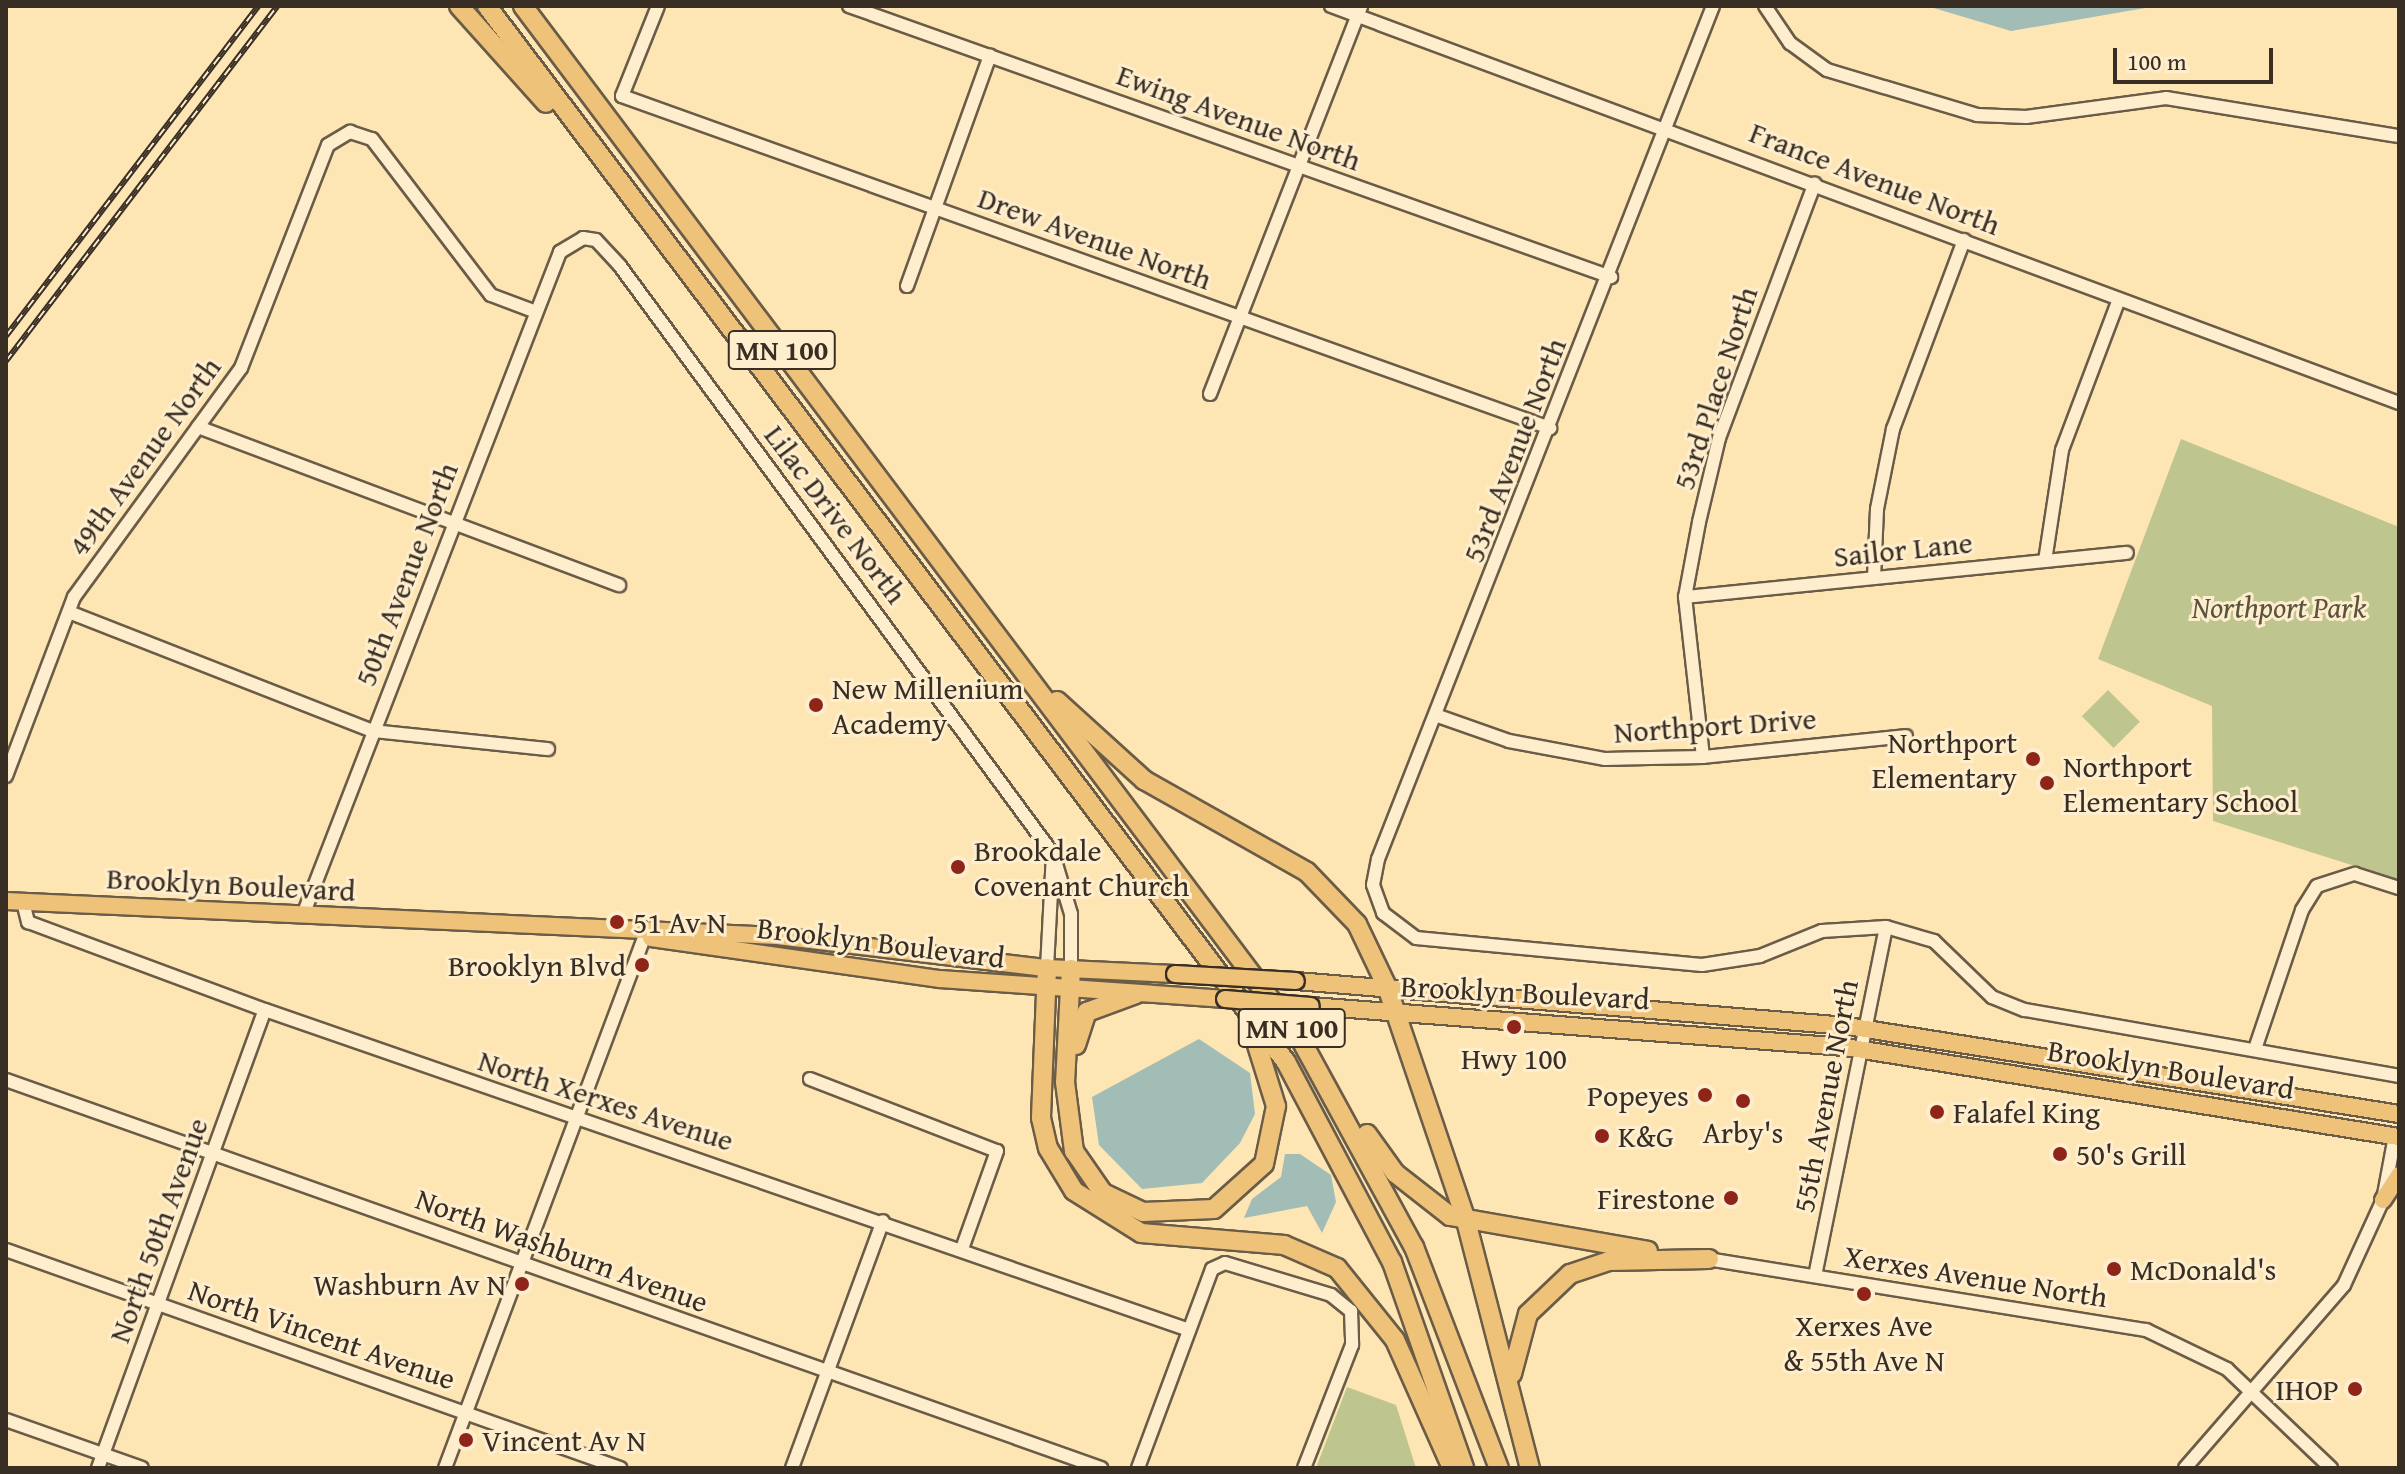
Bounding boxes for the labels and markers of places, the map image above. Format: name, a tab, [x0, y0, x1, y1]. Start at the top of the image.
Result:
place label: New Millenium Academy	[832, 670, 1024, 740]
marker: New Millenium Academy	[807, 696, 825, 714]
place label: Northport Elementary	[1872, 724, 2017, 794]
place label: Northport Elementary School	[2063, 748, 2298, 818]
marker: Northport Elementary	[2024, 750, 2042, 768]
marker: Northport Elementary School	[2038, 774, 2056, 792]
place label: Brookdale Covenant Church	[974, 832, 1189, 902]
marker: Brookdale Covenant Church	[949, 858, 967, 876]
place label: 51 Av N	[633, 904, 726, 940]
marker: 51 Av N	[608, 913, 626, 931]
place label: Brooklyn Blvd	[448, 947, 626, 983]
marker: Brooklyn Blvd	[633, 956, 651, 974]
marker: Hwy 100	[1505, 1018, 1523, 1036]
place label: Hwy 100	[1461, 1040, 1567, 1076]
place label: Popeyes	[1587, 1077, 1689, 1113]
marker: Popeyes	[1696, 1086, 1714, 1104]
marker: Arby's	[1734, 1092, 1752, 1110]
place label: Falafel King	[1953, 1094, 2100, 1130]
marker: Falafel King	[1928, 1103, 1946, 1121]
place label: Arby's	[1703, 1114, 1783, 1150]
place label: K&G	[1618, 1118, 1674, 1154]
marker: K&G	[1593, 1127, 1611, 1145]
place label: 50's Grill	[2076, 1136, 2186, 1172]
marker: 50's Grill	[2051, 1145, 2069, 1163]
place label: Firestone	[1597, 1180, 1715, 1216]
marker: Firestone	[1722, 1189, 1740, 1207]
place label: McDonald's	[2130, 1251, 2277, 1287]
marker: McDonald's	[2105, 1260, 2123, 1278]
place label: Washburn Av N	[313, 1266, 506, 1302]
marker: Washburn Av N	[513, 1275, 531, 1293]
marker: Xerxes Ave & 55th Ave N	[1855, 1285, 1873, 1303]
place label: Xerxes Ave & 55th Ave N	[1783, 1307, 1945, 1378]
place label: IHOP	[2276, 1371, 2339, 1407]
marker: IHOP	[2346, 1380, 2364, 1398]
place label: Vincent Av N	[482, 1422, 646, 1458]
marker: Vincent Av N	[457, 1431, 475, 1449]

